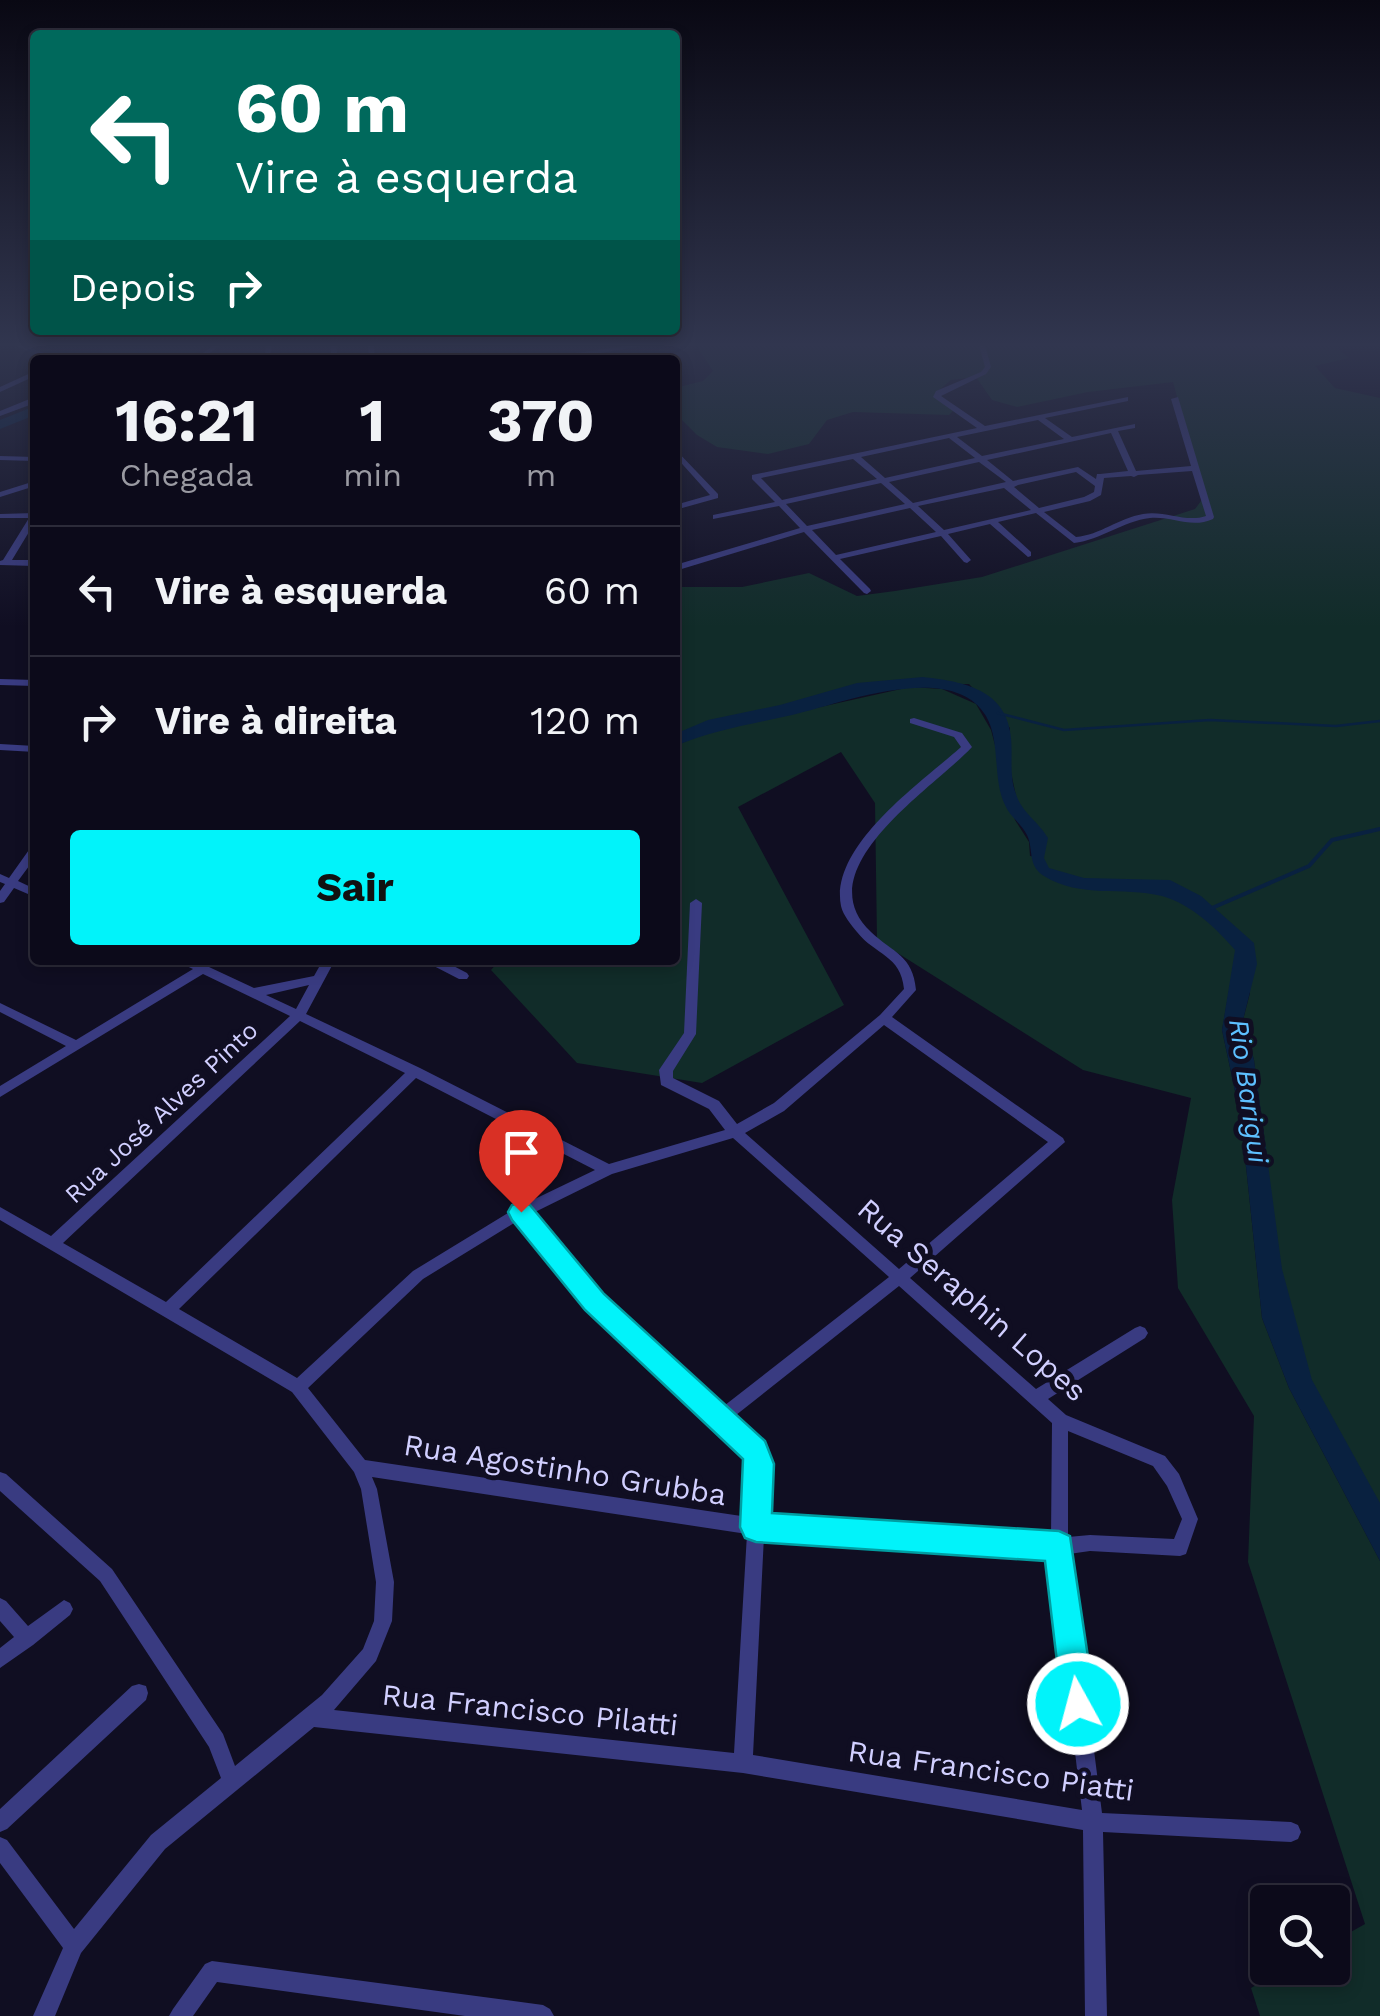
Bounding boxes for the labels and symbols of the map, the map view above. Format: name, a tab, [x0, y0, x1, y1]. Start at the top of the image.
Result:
street label: Rua José Alves Pinto	[59, 1016, 264, 1209]
water label: Rio Barigui	[1222, 1017, 1275, 1166]
pin	[479, 1110, 564, 1213]
street label: Rua Seraphin Lopes	[851, 1191, 1094, 1408]
street label: Rua Agostinho Grubba	[401, 1427, 729, 1512]
position arrow	[1026, 1652, 1130, 1756]
street label: Rua Francisco Pilatti	[380, 1677, 680, 1742]
street label: Rua Francisco Piatti	[846, 1733, 1136, 1808]

